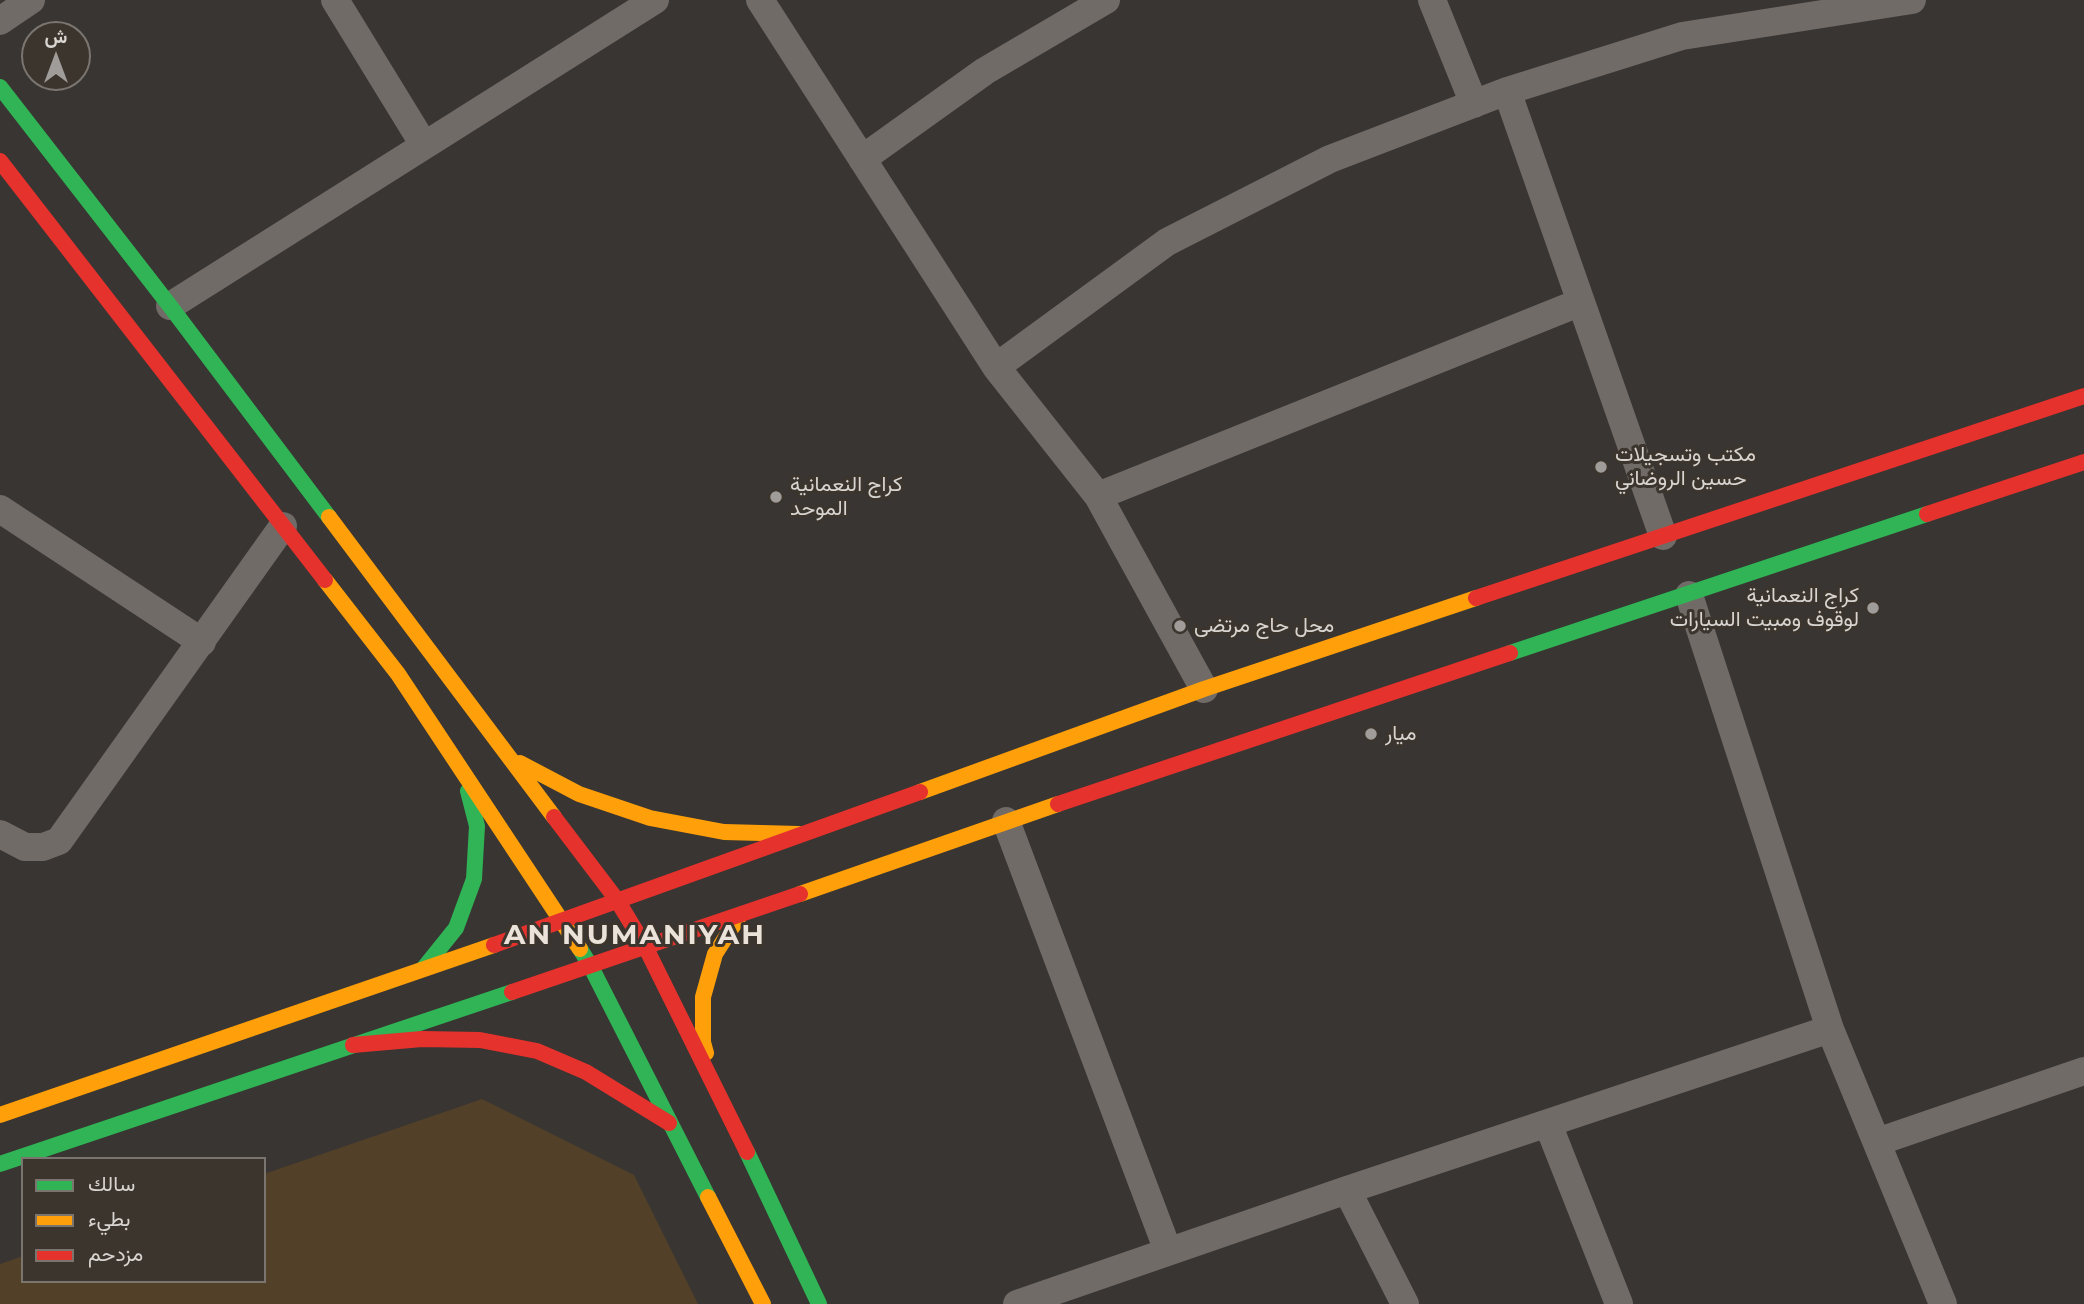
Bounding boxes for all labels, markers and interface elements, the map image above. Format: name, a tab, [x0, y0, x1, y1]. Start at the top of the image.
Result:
north arrow	[21, 21, 91, 91]
text: ش	[45, 25, 67, 48]
place label: مكتب وتسجيلات حسين الروضاني	[1615, 442, 1756, 492]
marker: مكتب وتسجيلات حسين الروضاني	[1593, 459, 1609, 475]
place label: كراج النعمانية الموحد	[790, 472, 902, 522]
marker: كراج النعمانية الموحد	[768, 489, 784, 505]
place label: كراج النعمانية لوقوف ومبيت السيارات	[1670, 583, 1859, 633]
marker: كراج النعمانية لوقوف ومبيت السيارات	[1865, 600, 1881, 616]
place label: محل حاج مرتضى	[1194, 613, 1334, 639]
marker: محل حاج مرتضى	[1172, 618, 1188, 634]
place label: ميار	[1385, 721, 1416, 747]
marker: ميار	[1363, 726, 1379, 742]
district label: AN NUMANIYAH	[506, 919, 764, 953]
legend	[21, 1157, 266, 1283]
text: سالك	[88, 1171, 135, 1196]
text: بطيء	[88, 1206, 131, 1231]
text: مزدحم	[88, 1241, 143, 1266]

